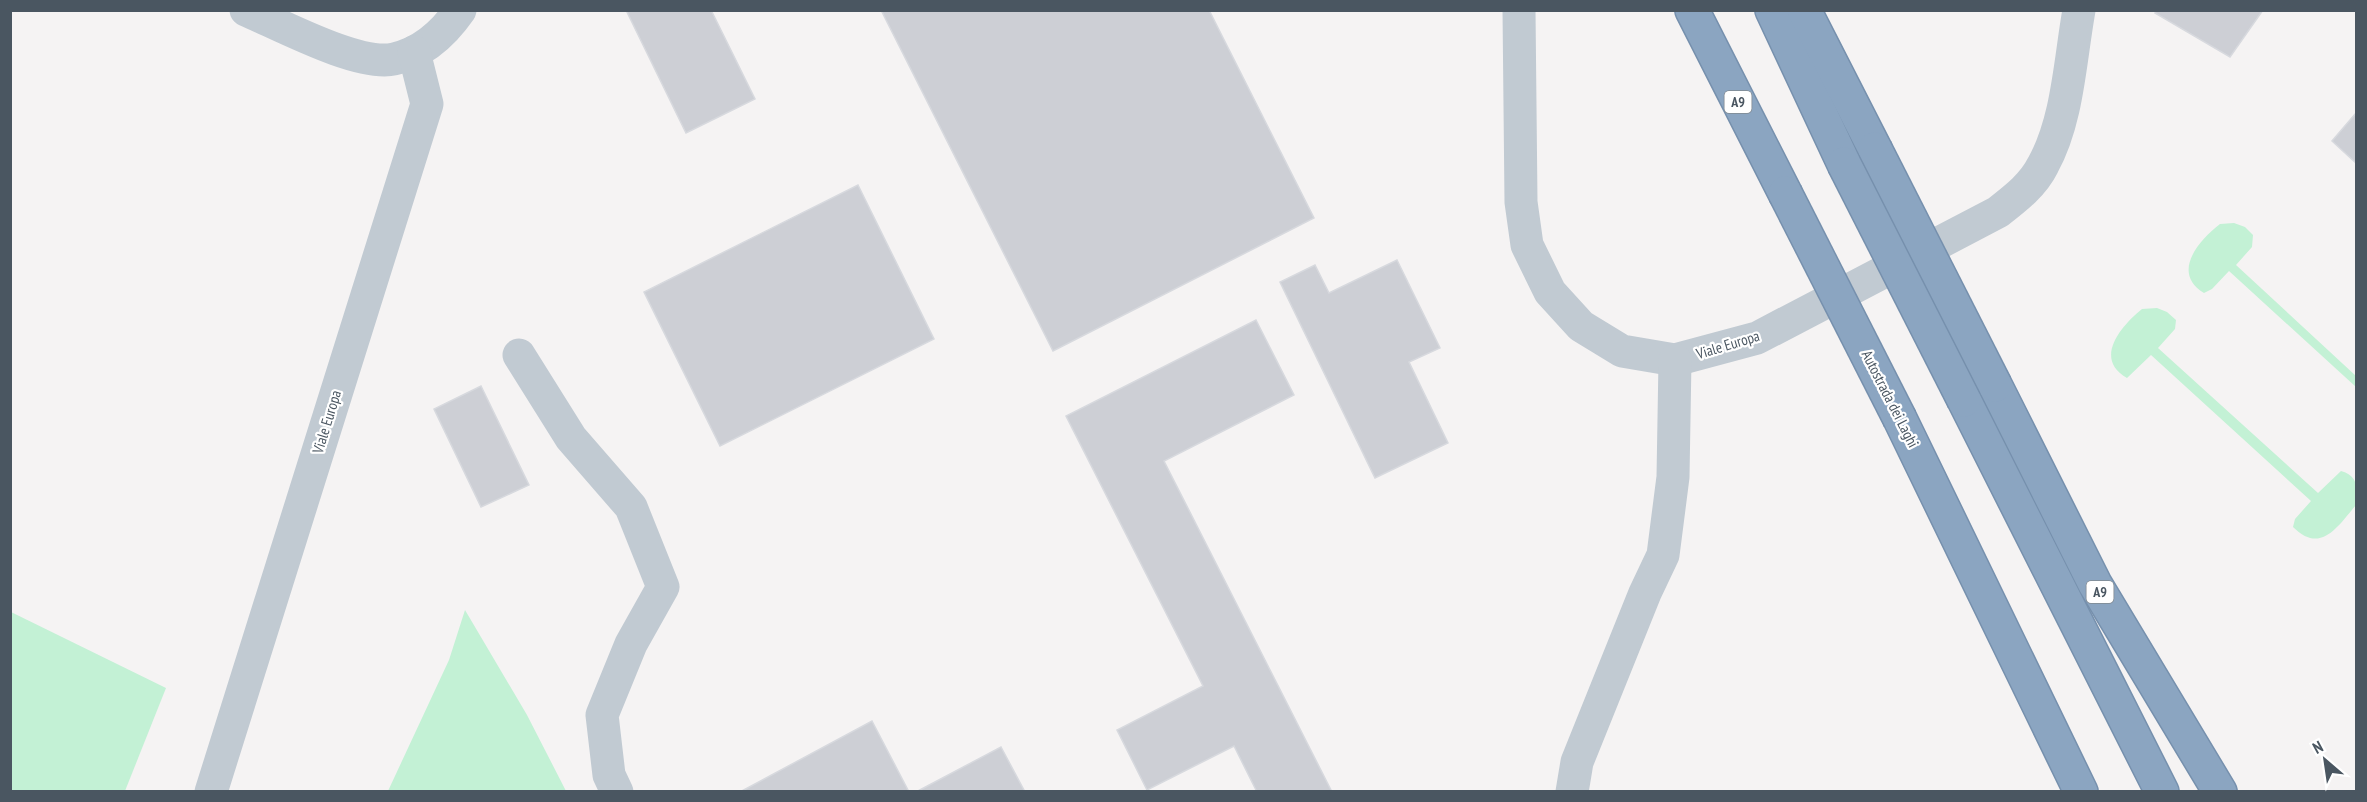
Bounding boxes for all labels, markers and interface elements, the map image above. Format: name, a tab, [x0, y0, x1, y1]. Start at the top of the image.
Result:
road number: A9	[1724, 91, 1752, 113]
street label: Viale Europa	[1693, 326, 1762, 363]
street label: Autostrada dei Laghi	[1858, 347, 1923, 451]
street label: Viale Europa	[308, 388, 345, 457]
road number: A9	[2086, 581, 2114, 603]
north arrow	[2295, 730, 2355, 790]
text: N	[2309, 736, 2326, 758]

